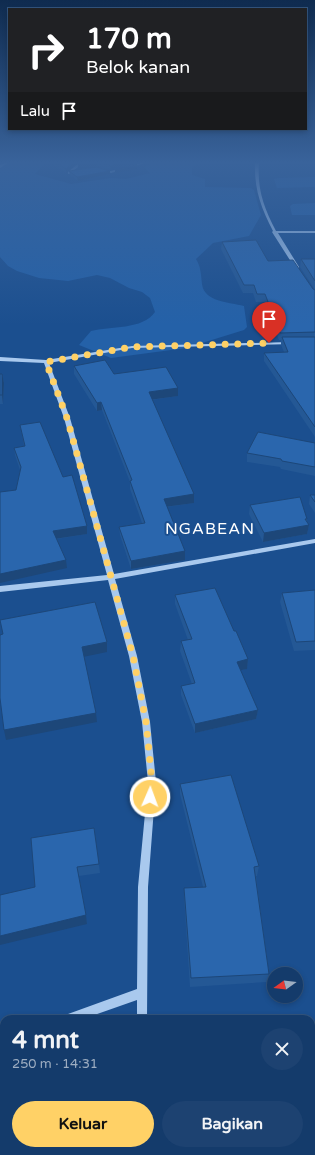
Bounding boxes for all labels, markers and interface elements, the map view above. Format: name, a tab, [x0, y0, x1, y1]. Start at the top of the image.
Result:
text: 170 m	[86, 22, 172, 56]
icon: right	[20, 24, 72, 76]
text: Belok kanan	[86, 56, 190, 78]
icon: arrive	[58, 100, 80, 122]
text: Lalu	[20, 102, 50, 120]
pin	[252, 302, 286, 343]
icon: arrive	[258, 308, 280, 330]
district label: NGABEAN	[165, 519, 255, 539]
position arrow	[129, 776, 171, 818]
north arrow	[267, 967, 303, 1003]
map controls	[267, 967, 303, 1003]
text: 4 mnt	[12, 1026, 79, 1055]
button: close	[261, 1028, 303, 1070]
text: 250 m · 14:31	[12, 1056, 98, 1072]
button: Keluar	[12, 1101, 154, 1147]
button: Bagikan	[162, 1101, 303, 1147]

